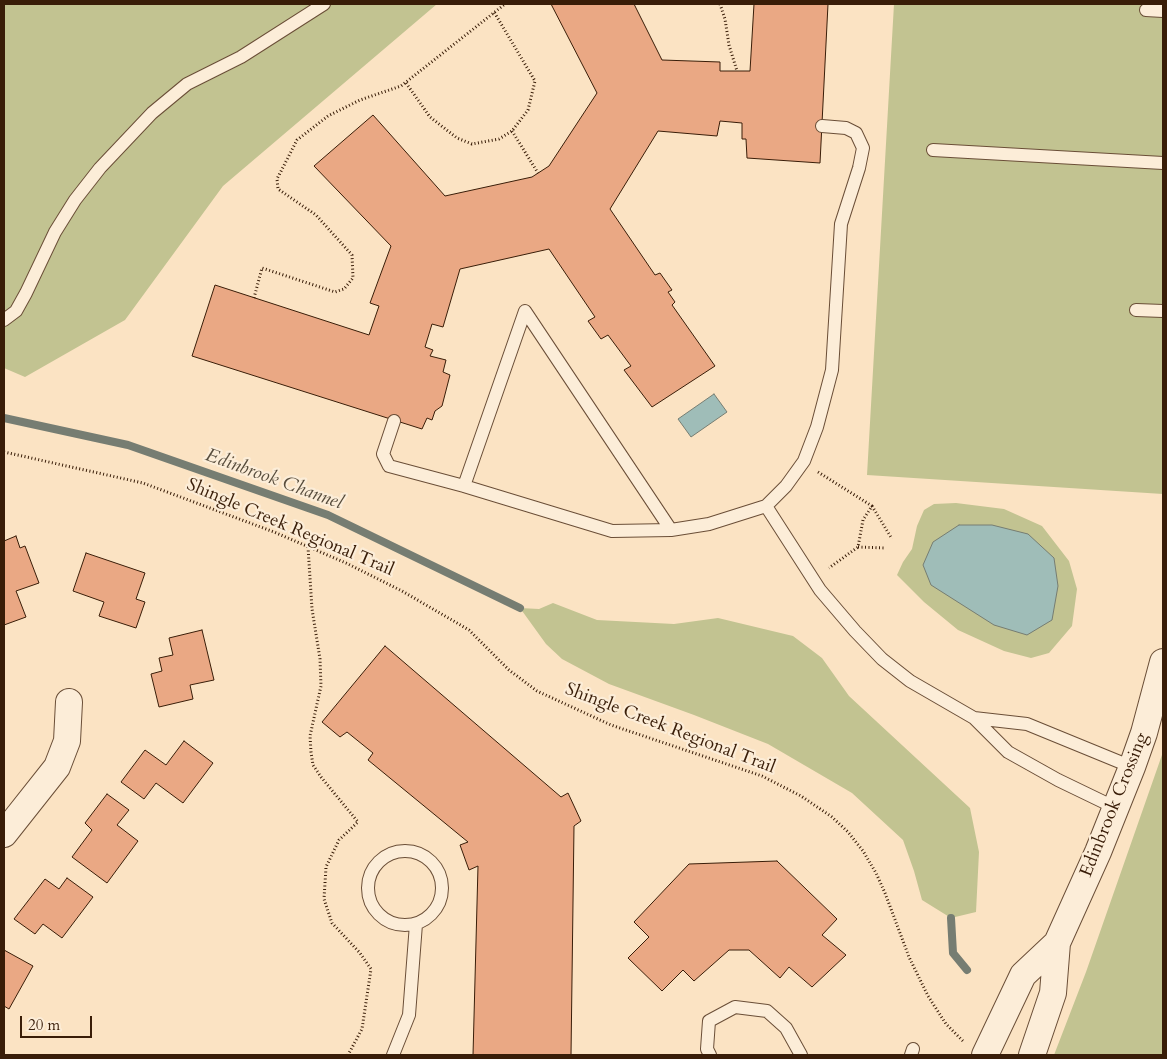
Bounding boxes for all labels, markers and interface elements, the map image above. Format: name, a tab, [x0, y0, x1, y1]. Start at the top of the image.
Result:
water label: Edinbrook Channel	[202, 445, 346, 515]
street label: Shingle Creek Regional Trail	[183, 474, 397, 582]
street label: Shingle Creek Regional Trail	[562, 679, 778, 779]
street label: Edinbrook Crossing	[1076, 730, 1154, 880]
scale bar	[22, 1006, 95, 1038]
text: 20 m	[28, 1015, 60, 1035]

